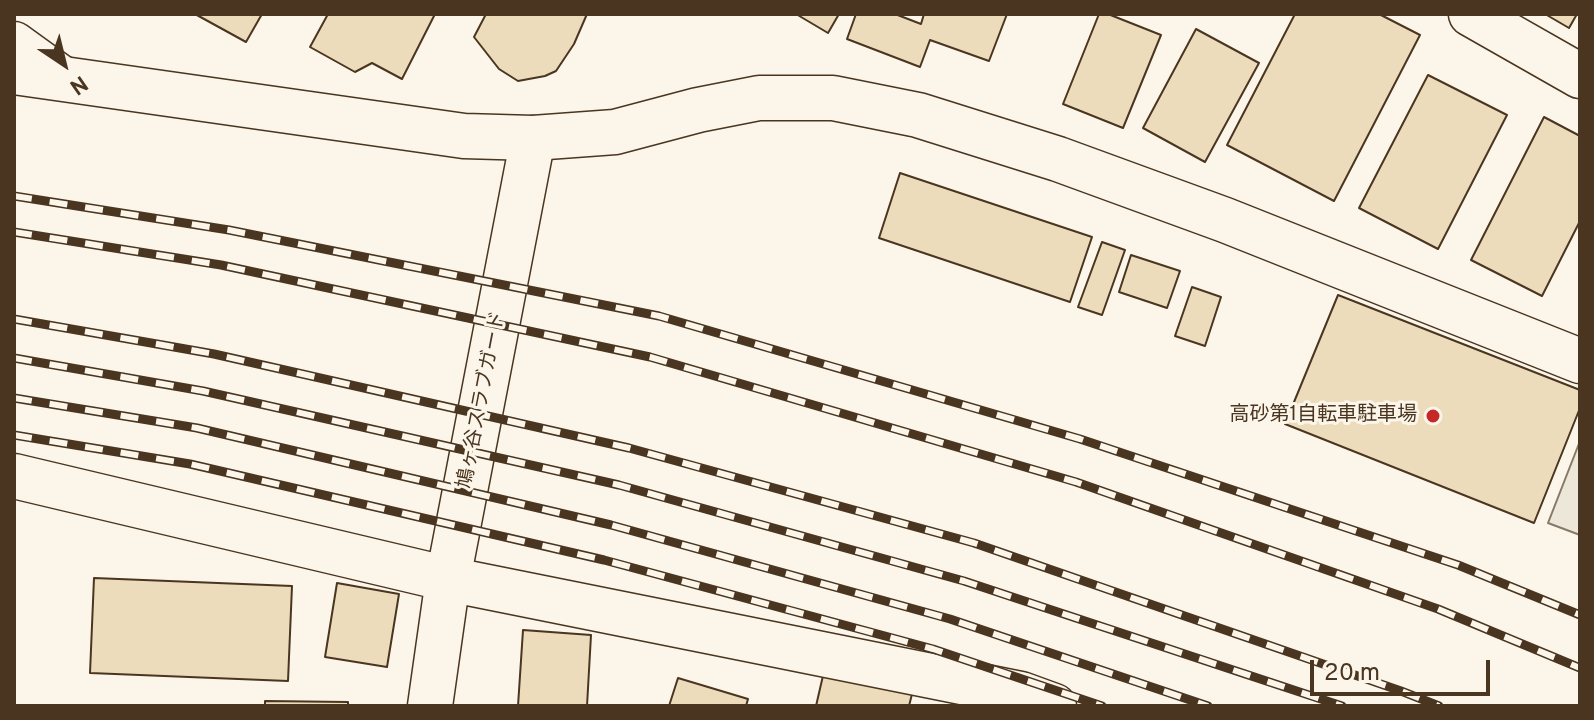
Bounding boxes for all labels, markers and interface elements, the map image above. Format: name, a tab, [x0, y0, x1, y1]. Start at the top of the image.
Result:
north arrow	[24, 24, 104, 104]
text: N	[64, 68, 92, 100]
street label: 鳩ヶ谷スラブガード	[454, 309, 512, 491]
place label: 高砂第1自転車駐車場	[1230, 404, 1417, 428]
marker: 高砂第1自転車駐車場	[1424, 407, 1442, 425]
scale bar	[1314, 644, 1494, 694]
text: 20 m	[1324, 659, 1380, 689]

